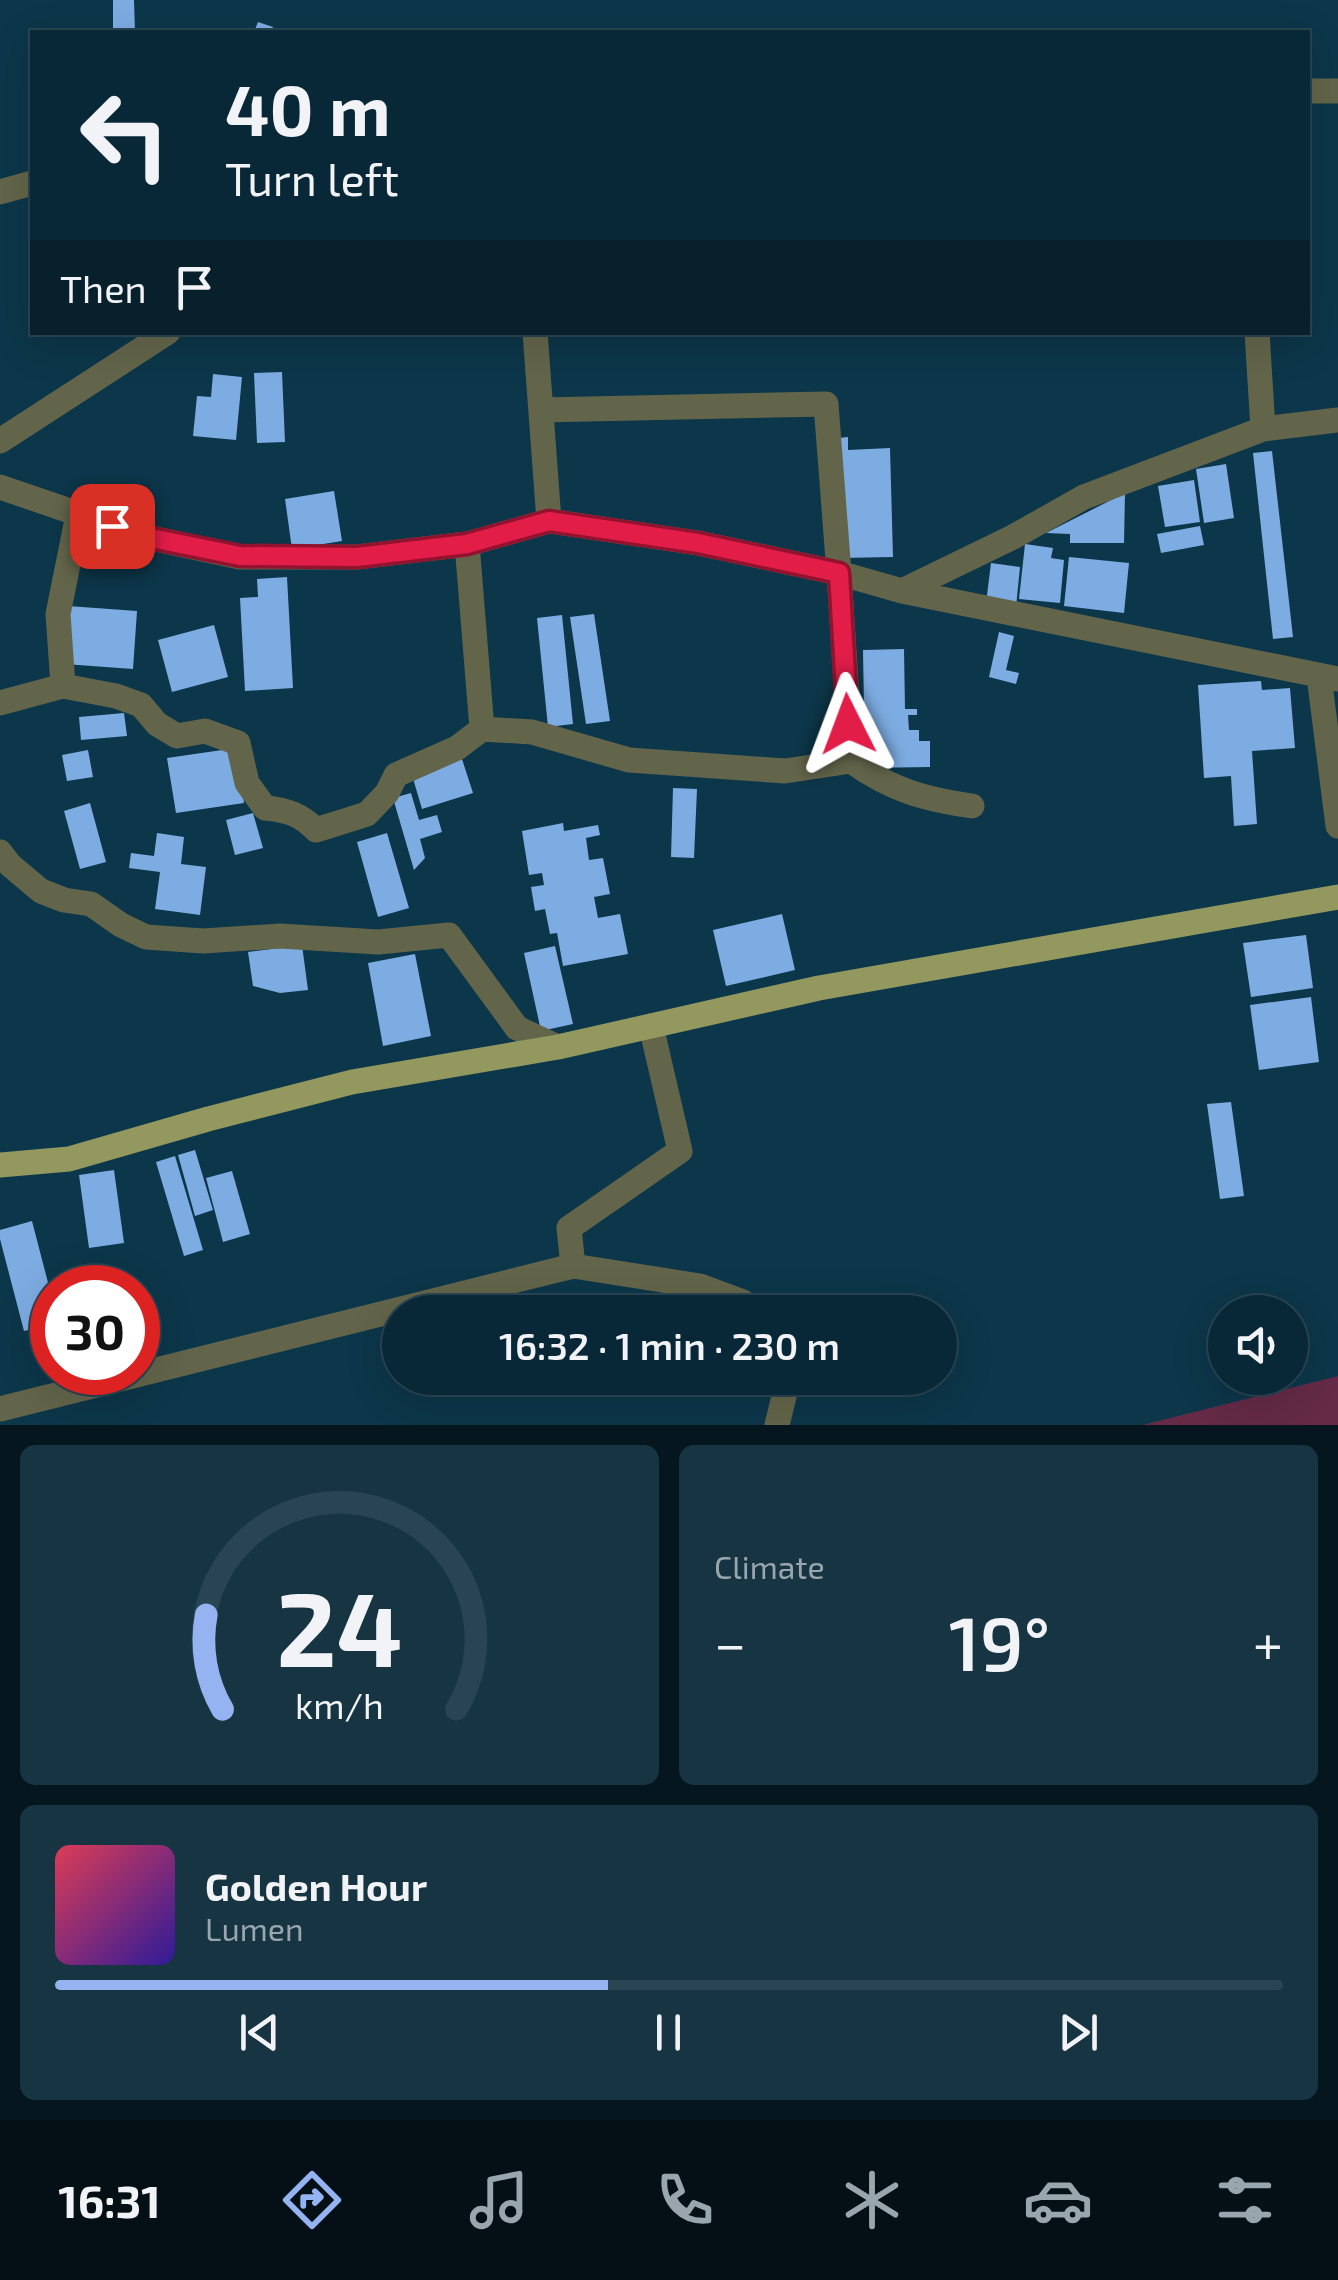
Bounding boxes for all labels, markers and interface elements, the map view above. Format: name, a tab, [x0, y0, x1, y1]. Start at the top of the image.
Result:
text: 40 m	[225, 66, 391, 150]
icon: left	[60, 70, 190, 200]
text: Turn left	[225, 151, 399, 205]
icon: arrive	[167, 260, 222, 315]
text: Then	[60, 265, 147, 311]
pin	[70, 484, 155, 569]
icon: arrive	[85, 499, 140, 554]
position arrow	[796, 672, 900, 776]
speed limit sign: 30	[30, 1265, 160, 1395]
map controls	[1208, 1295, 1308, 1395]
button: sound	[1208, 1295, 1308, 1395]
text: 16:32 · 1 min · 230 m	[499, 1322, 840, 1368]
text: Climate	[714, 1547, 825, 1585]
text: 24	[276, 1563, 403, 1688]
text: 19°	[949, 1596, 1050, 1686]
text: −	[714, 1609, 746, 1675]
text: +	[1253, 1609, 1283, 1675]
text: km/h	[295, 1683, 384, 1726]
text: Golden Hour	[205, 1863, 427, 1909]
text: Lumen	[205, 1909, 304, 1947]
icon: previous	[232, 2005, 287, 2060]
icon: pause	[641, 2005, 696, 2060]
icon: next	[1051, 2005, 1106, 2060]
icon: directions	[277, 2165, 347, 2235]
icon: music	[464, 2165, 534, 2235]
icon: phone	[650, 2165, 720, 2235]
icon: climate	[837, 2165, 907, 2235]
icon: car	[1023, 2165, 1093, 2235]
icon: filters	[1210, 2165, 1280, 2235]
text: 16:31	[58, 2173, 161, 2227]

